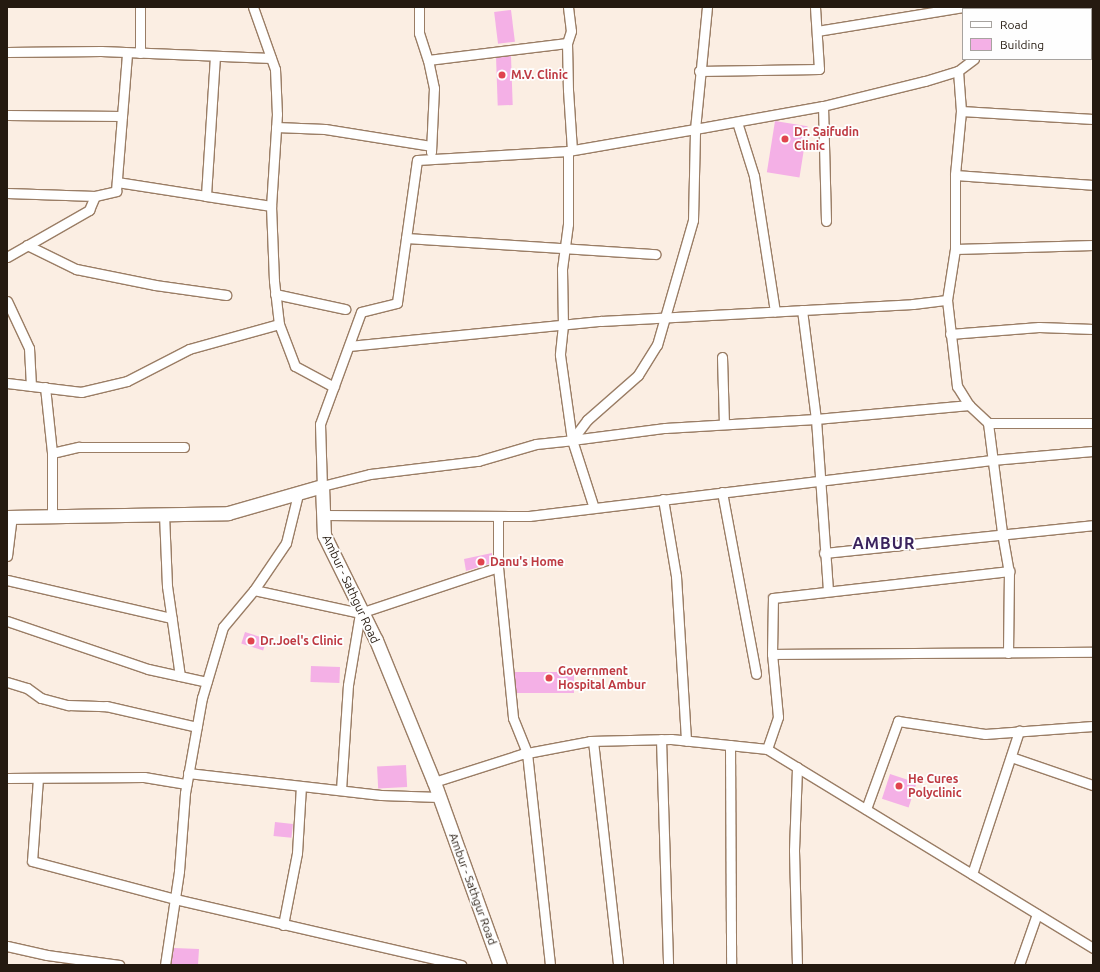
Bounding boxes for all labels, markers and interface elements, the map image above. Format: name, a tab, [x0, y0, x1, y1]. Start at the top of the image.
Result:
legend	[962, 8, 1092, 60]
text: Road	[1000, 18, 1028, 31]
text: Building	[1000, 38, 1044, 51]
place label: M.V. Clinic	[511, 68, 568, 82]
marker: M.V. Clinic	[496, 69, 508, 81]
place label: Dr. Saifudin Clinic	[794, 125, 859, 153]
marker: Dr. Saifudin Clinic	[779, 133, 791, 145]
street label: Ambur - Sathgur Road	[319, 532, 383, 646]
district label: AMBUR	[853, 533, 915, 553]
place label: Danu's Home	[490, 555, 564, 569]
marker: Danu's Home	[475, 556, 487, 568]
place label: Dr.Joel's Clinic	[260, 634, 343, 648]
marker: Dr.Joel's Clinic	[245, 635, 257, 647]
place label: Government Hospital Ambur	[558, 664, 646, 692]
marker: Government Hospital Ambur	[543, 672, 555, 684]
place label: He Cures Polyclinic	[908, 772, 962, 800]
marker: He Cures Polyclinic	[893, 780, 905, 792]
street label: Ambur - Sathgur Road	[446, 831, 500, 947]

